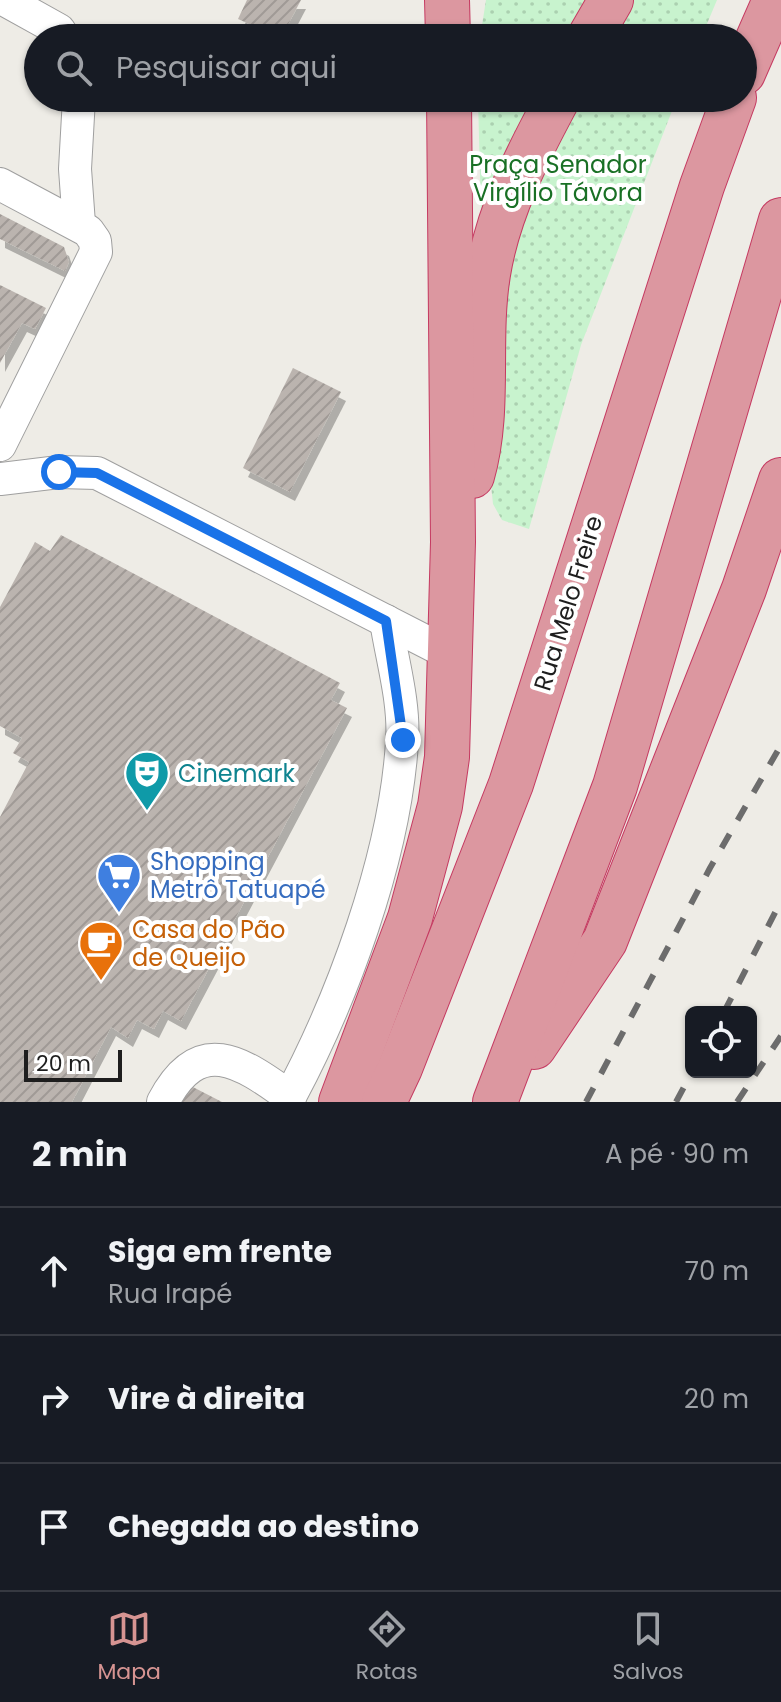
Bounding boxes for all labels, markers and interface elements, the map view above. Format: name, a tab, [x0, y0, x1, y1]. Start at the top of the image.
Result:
search box	[24, 24, 757, 112]
icon: search	[52, 46, 96, 90]
text: Pesquisar aqui	[116, 46, 337, 89]
park label: Praça Senador Virgílio Távora	[469, 148, 647, 209]
route start	[41, 454, 77, 490]
street label: Rua Melo Freire	[526, 511, 610, 695]
route end	[385, 722, 421, 758]
theatre icon: Cinemark	[123, 749, 171, 812]
place label: Cinemark	[178, 757, 296, 790]
place label: Shopping Metrô Tatuapé	[150, 845, 326, 906]
supermarket icon: Shopping Metrô Tatuapé	[95, 851, 143, 914]
place label: Casa do Pão de Queijo	[132, 913, 285, 974]
cafe icon: Casa do Pão de Queijo	[77, 919, 125, 982]
map controls	[685, 1006, 757, 1078]
button: locate	[685, 1006, 757, 1078]
scale bar	[24, 1046, 122, 1082]
text: 20 m	[36, 1048, 91, 1079]
text: 2 min	[32, 1130, 128, 1178]
text: A pé · 90 m	[605, 1136, 749, 1172]
text: Siga em frente	[108, 1230, 332, 1273]
icon: ahead	[32, 1249, 76, 1293]
text: 70 m	[685, 1253, 749, 1289]
text: Rua Irapé	[108, 1276, 232, 1312]
icon: right	[32, 1377, 76, 1421]
text: Vire à direita	[108, 1377, 305, 1420]
text: 20 m	[684, 1381, 749, 1417]
icon: arrive	[32, 1505, 76, 1549]
text: Chegada ao destino	[108, 1505, 419, 1548]
tab: Mapa	[97, 1607, 161, 1688]
tab: Rotas	[356, 1607, 418, 1688]
tab: Salvos	[612, 1607, 684, 1688]

